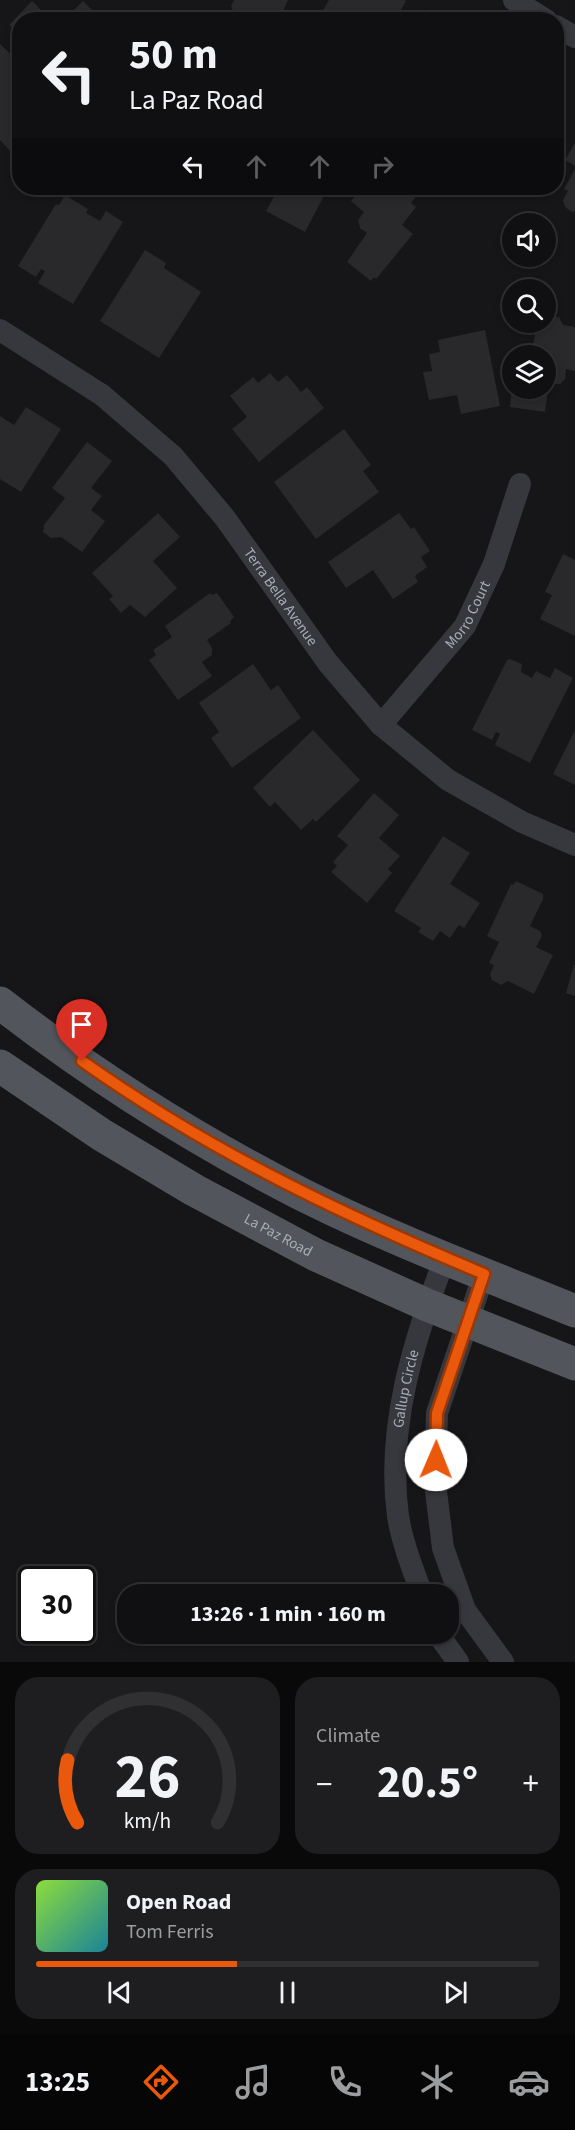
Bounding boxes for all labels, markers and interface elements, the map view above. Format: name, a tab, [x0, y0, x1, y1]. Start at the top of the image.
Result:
text: 50 m	[129, 25, 218, 85]
icon: left	[30, 36, 108, 114]
text: La Paz Road	[129, 81, 264, 120]
icon: left	[177, 150, 210, 183]
icon: ahead	[240, 150, 273, 183]
icon: ahead	[303, 150, 336, 183]
icon: right	[366, 150, 399, 183]
map controls	[502, 213, 556, 399]
button: sound	[502, 213, 556, 267]
button: search	[502, 279, 556, 333]
button: layers	[502, 345, 556, 399]
street label: Terra Bella Avenue	[238, 544, 323, 650]
street label: Morro Court	[440, 577, 496, 653]
pin	[56, 999, 107, 1061]
icon: arrive	[65, 1008, 98, 1041]
street label: La Paz Road	[240, 1209, 316, 1262]
street label: Gallup Circle	[388, 1347, 425, 1429]
position arrow	[404, 1428, 468, 1492]
speed limit sign: 30	[18, 1566, 96, 1644]
text: 13:26 · 1 min · 160 m	[190, 1598, 386, 1630]
text: Climate	[316, 1722, 380, 1750]
text: 26	[115, 1733, 180, 1822]
text: 20.5°	[377, 1751, 478, 1815]
text: −	[316, 1761, 332, 1808]
text: +	[523, 1761, 539, 1808]
text: km/h	[124, 1806, 171, 1837]
text: Open Road	[126, 1886, 231, 1918]
text: Tom Ferris	[126, 1918, 214, 1946]
icon: previous	[103, 1976, 136, 2009]
icon: pause	[271, 1976, 304, 2009]
icon: next	[439, 1976, 472, 2009]
icon: directions	[140, 2061, 182, 2103]
icon: music	[232, 2061, 274, 2103]
icon: phone	[324, 2061, 366, 2103]
icon: climate	[416, 2061, 458, 2103]
icon: car	[508, 2061, 550, 2103]
text: 13:25	[25, 2063, 90, 2102]

